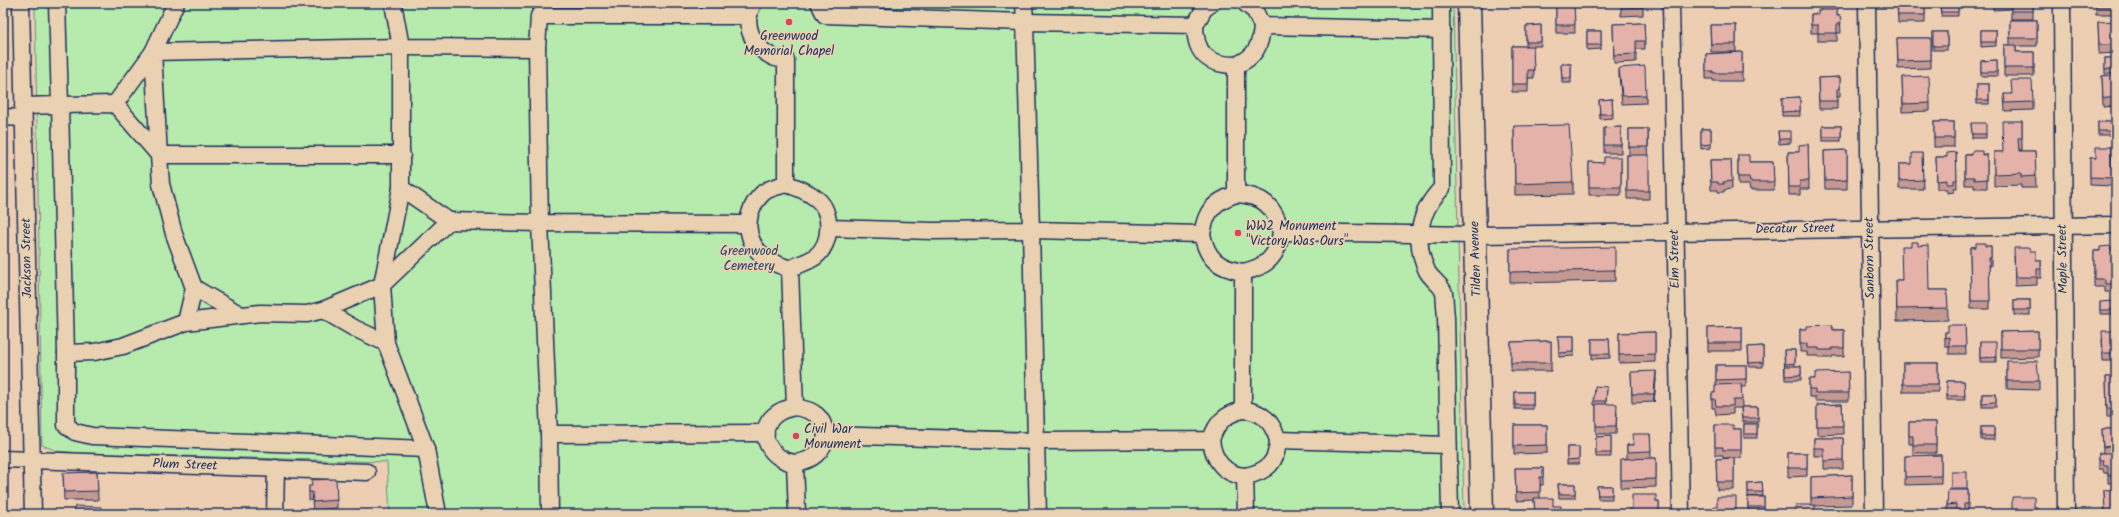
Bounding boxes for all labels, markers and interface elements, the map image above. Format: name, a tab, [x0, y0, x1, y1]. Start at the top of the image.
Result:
marker: Greenwood Memorial Chapel	[784, 17, 794, 27]
place label: Greenwood Memorial Chapel	[744, 26, 834, 62]
place label: WW2 Monument "Victory Was Ours"	[1246, 216, 1349, 252]
street label: Sanborn Street	[1859, 216, 1881, 299]
street label: Jackson Street	[16, 217, 38, 298]
street label: Decatur Street	[1755, 218, 1836, 240]
street label: Tilden Avenue	[1464, 221, 1488, 297]
street label: Maple Street	[2052, 223, 2074, 294]
marker: WW2 Monument "Victory Was Ours"	[1233, 228, 1243, 238]
street label: Elm Street	[1664, 228, 1686, 289]
park label: Greenwood Cemetery	[720, 241, 778, 277]
place label: Civil War Monument	[804, 419, 862, 455]
marker: Civil War Monument	[791, 431, 801, 441]
street label: Plum Street	[152, 453, 219, 477]

